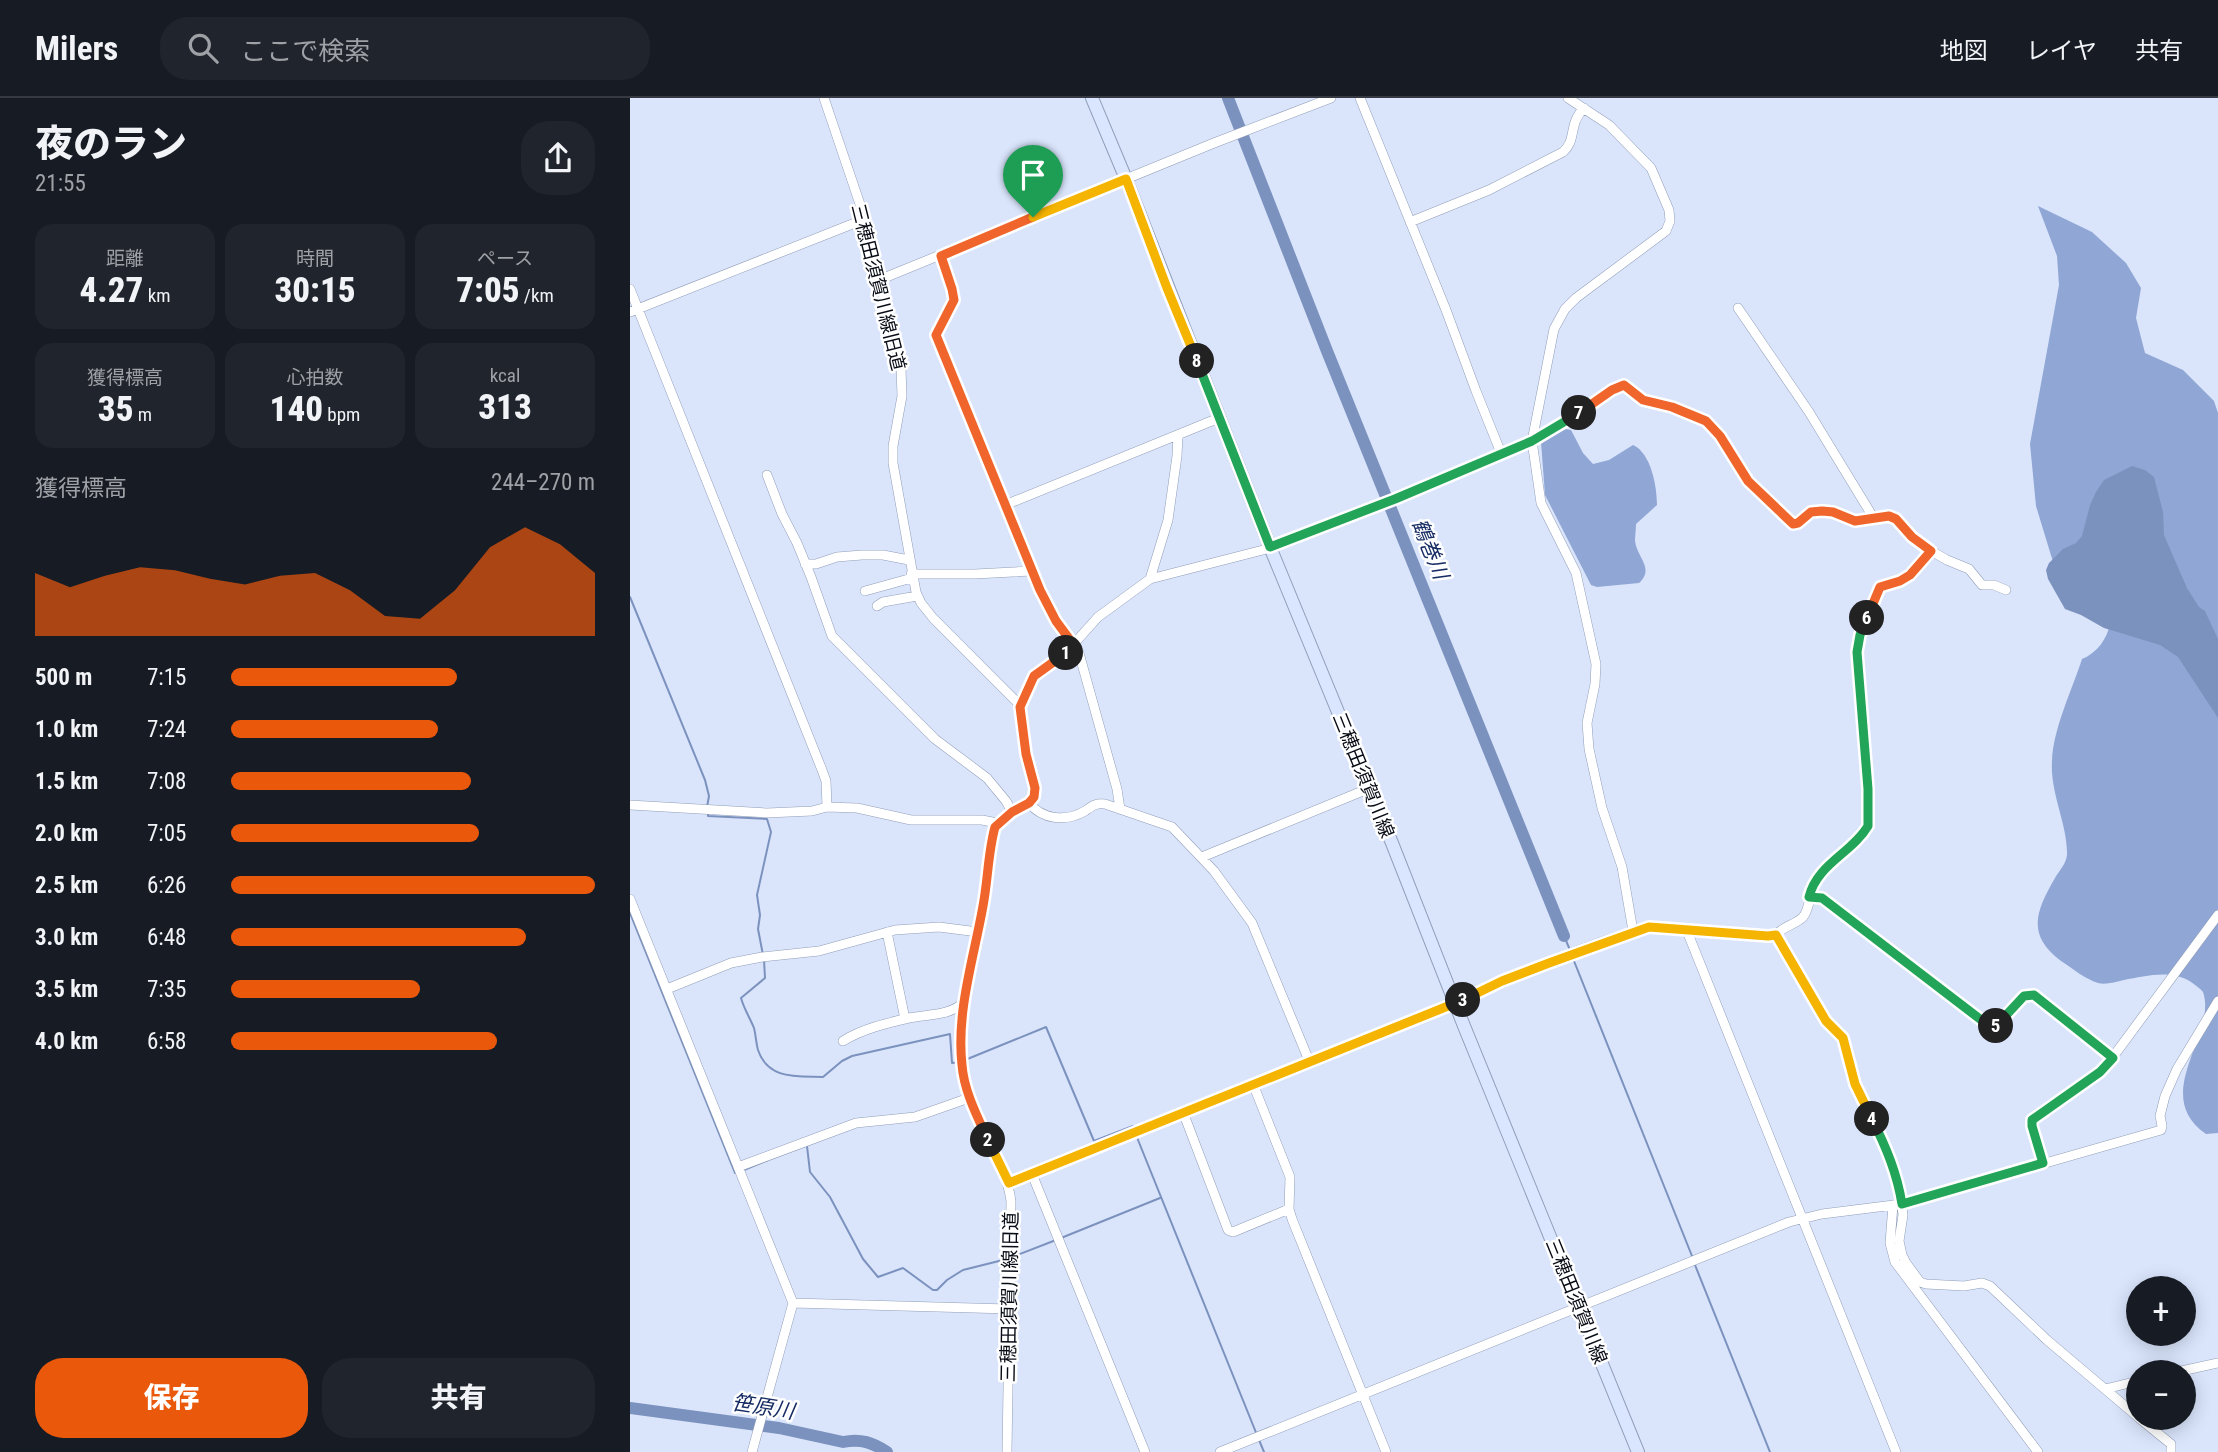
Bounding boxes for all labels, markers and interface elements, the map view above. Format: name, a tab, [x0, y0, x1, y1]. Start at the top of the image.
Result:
search box	[160, 17, 650, 80]
text: Milers	[35, 29, 118, 68]
icon: search	[184, 29, 222, 67]
text: ここで検索	[240, 36, 370, 66]
text: 地図	[1940, 37, 1988, 65]
text: レイヤ	[2026, 37, 2097, 65]
text: 共有	[2135, 37, 2183, 65]
button: share	[521, 121, 595, 195]
text: 夜のラン	[35, 122, 187, 166]
pin	[1003, 145, 1063, 217]
icon: arrive	[1014, 156, 1052, 194]
text: 21:55	[35, 170, 86, 197]
street label: 三穂田須賀川線旧道	[847, 201, 910, 373]
text: 距離	[106, 247, 144, 270]
text: 時間	[296, 247, 334, 270]
text: ペース	[477, 247, 533, 270]
text: 4.27	[80, 270, 143, 311]
text: 30:15	[274, 270, 356, 311]
text: 7:05	[456, 270, 519, 311]
text: km	[143, 284, 171, 307]
text: /km	[519, 284, 554, 307]
pin: 8	[1180, 344, 1214, 378]
text: 8	[1192, 349, 1201, 372]
text: kcal	[490, 364, 520, 387]
text: 獲得標高	[87, 366, 163, 389]
text: 心拍数	[286, 366, 344, 389]
text: 313	[478, 387, 532, 428]
text: 35	[98, 389, 133, 430]
text: 140	[270, 389, 323, 430]
pin: 7	[1562, 396, 1597, 430]
text: 7	[1574, 401, 1583, 424]
text: m	[133, 403, 152, 426]
text: bpm	[323, 403, 360, 426]
text: 244–270 m	[491, 469, 595, 496]
text: 獲得標高	[35, 475, 127, 502]
water label: 鶴巻川	[1407, 515, 1454, 585]
pin: 6	[1850, 601, 1884, 636]
text: 6	[1862, 606, 1871, 629]
pin: 1	[1048, 636, 1083, 670]
text: 1	[1061, 641, 1070, 664]
text: 500 m	[35, 664, 92, 691]
text: 7:15	[147, 664, 186, 691]
street label: 三穂田須賀川線	[1328, 709, 1399, 841]
text: 1.0 km	[35, 716, 98, 743]
text: 7:24	[147, 716, 186, 743]
text: 1.5 km	[35, 768, 98, 795]
text: 7:08	[147, 768, 186, 795]
text: 2.0 km	[35, 820, 98, 847]
text: 7:05	[147, 820, 186, 847]
text: 2.5 km	[35, 872, 98, 899]
text: 6:26	[147, 872, 186, 899]
text: 3.0 km	[35, 924, 98, 951]
text: 6:48	[147, 924, 186, 951]
text: 3.5 km	[35, 976, 98, 1003]
text: 7:35	[147, 976, 186, 1003]
pin: 3	[1446, 982, 1480, 1018]
text: 3	[1458, 988, 1467, 1011]
pin: 5	[1978, 1009, 2014, 1044]
text: 5	[1991, 1014, 2000, 1037]
text: 4.0 km	[35, 1028, 98, 1055]
text: 6:58	[147, 1028, 186, 1055]
pin: 4	[1854, 1102, 1890, 1136]
text: 4	[1867, 1107, 1876, 1130]
pin: 2	[970, 1122, 1006, 1158]
text: 2	[983, 1128, 992, 1151]
street label: 三穂田須賀川線旧道	[997, 1211, 1022, 1383]
street label: 三穂田須賀川線	[1541, 1235, 1612, 1367]
map controls	[2126, 1276, 2196, 1430]
button: +	[2126, 1276, 2196, 1346]
button: 保存	[35, 1358, 308, 1438]
button: 共有	[322, 1358, 595, 1438]
button: −	[2126, 1360, 2196, 1430]
water label: 笹原川	[730, 1390, 798, 1424]

